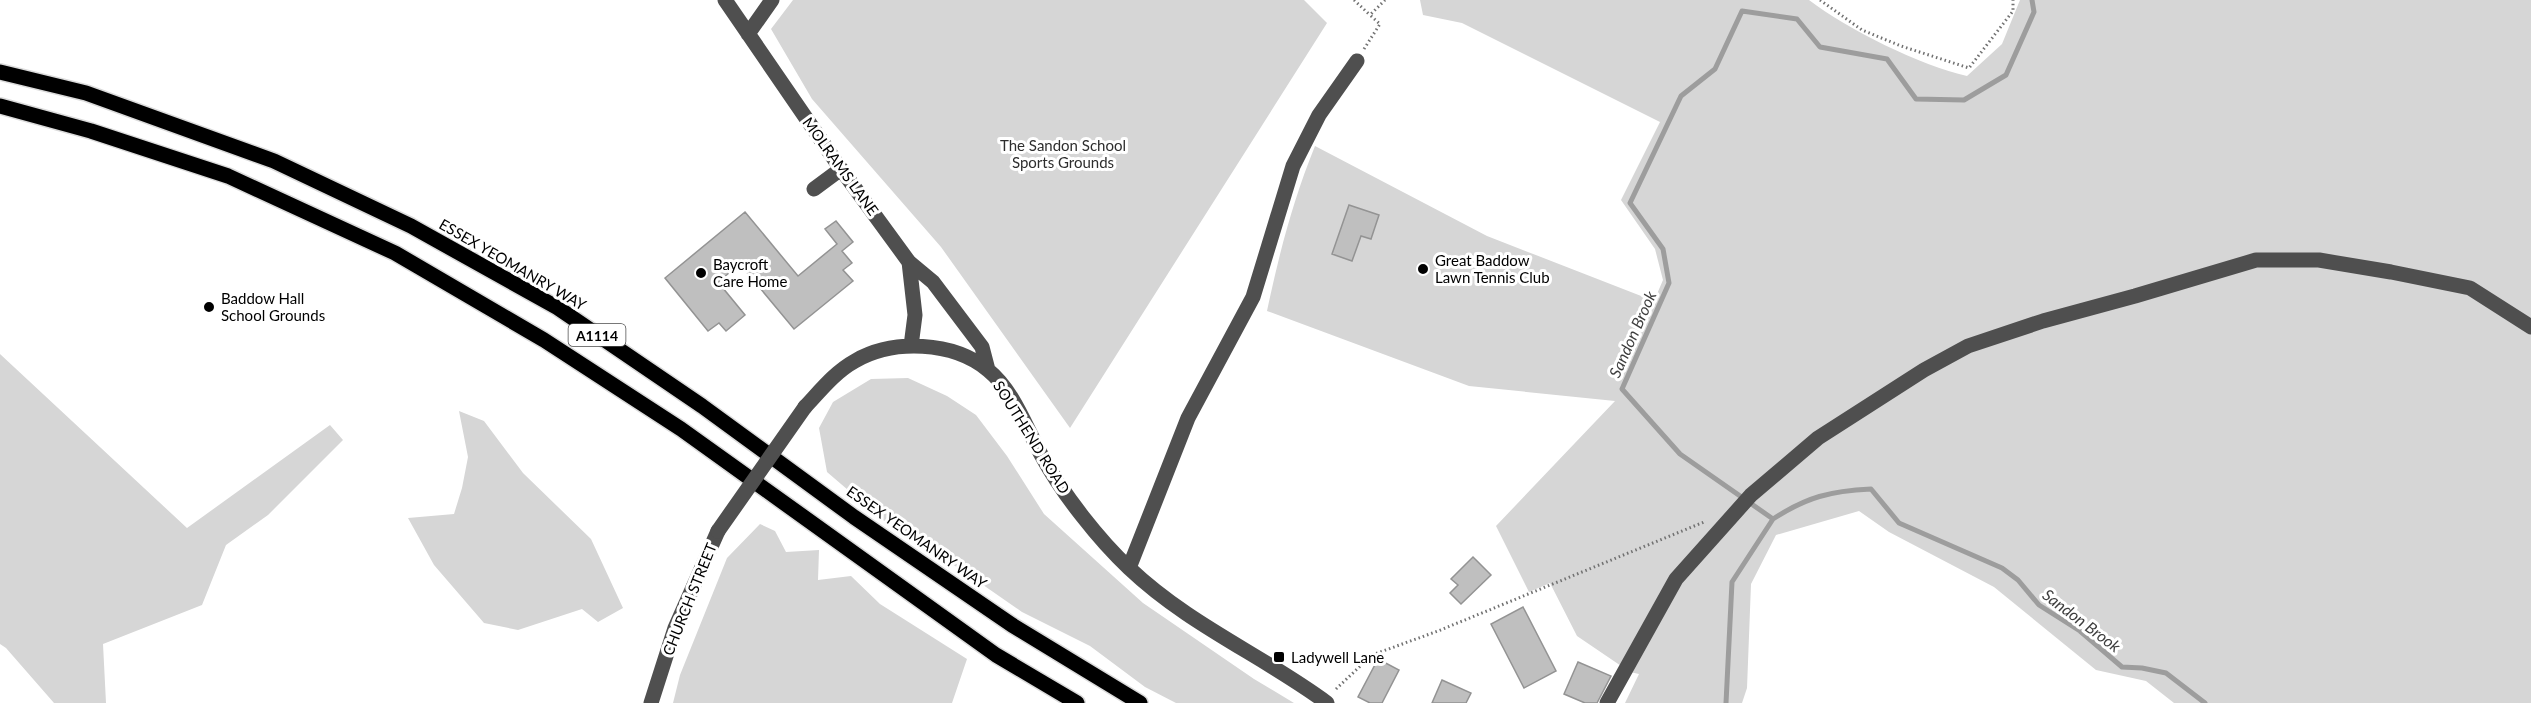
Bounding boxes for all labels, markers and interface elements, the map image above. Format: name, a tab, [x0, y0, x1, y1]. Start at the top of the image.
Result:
street label: MOLRAMS LANE	[799, 113, 883, 219]
park label: The Sandon School Sports Grounds	[1000, 136, 1126, 171]
street label: ESSEX YEOMANRY WAY	[436, 215, 590, 314]
place label: Great Baddow Lawn Tennis Club	[1435, 251, 1550, 286]
place label: Baycroft Care Home	[713, 255, 787, 290]
marker: Great Baddow Lawn Tennis Club	[1416, 262, 1430, 276]
marker: Baycroft Care Home	[694, 266, 708, 280]
water label: Sandon Brook	[1604, 287, 1660, 380]
place label: Baddow Hall School Grounds	[221, 289, 325, 324]
marker: Baddow Hall School Grounds	[202, 300, 216, 314]
road number: A1114	[568, 324, 626, 346]
street label: SOUTHEND ROAD	[990, 377, 1074, 497]
street label: ESSEX YEOMANRY WAY	[844, 482, 991, 593]
street label: CHURCH STREET	[658, 540, 720, 658]
water label: Sandon Brook	[2039, 585, 2125, 656]
place label: Ladywell Lane	[1291, 648, 1384, 666]
marker: Ladywell Lane	[1272, 650, 1286, 664]

